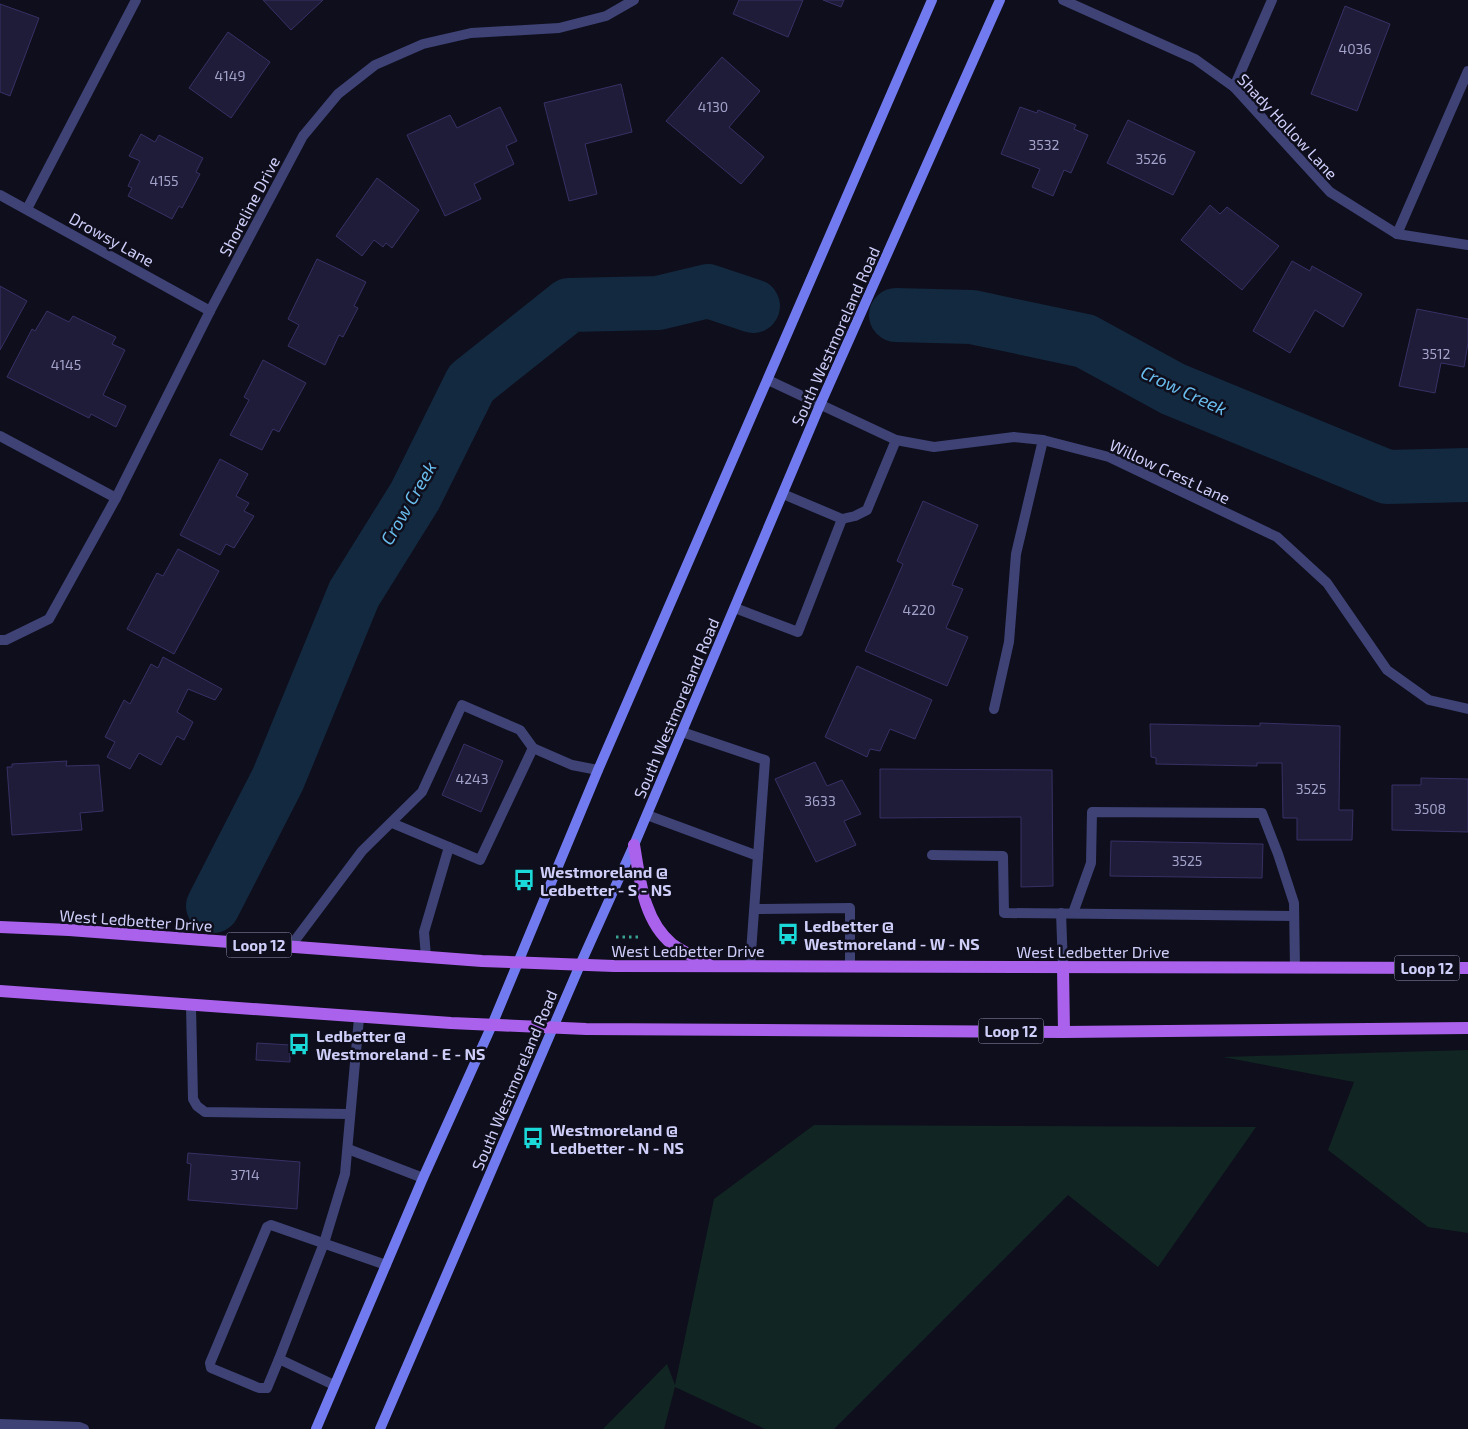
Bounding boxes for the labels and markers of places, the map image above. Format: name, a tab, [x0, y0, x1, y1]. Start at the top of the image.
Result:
place label: Westmoreland @ Ledbetter - S - NS	[540, 862, 672, 899]
bus stop icon: Westmoreland @ Ledbetter - S - NS	[511, 867, 537, 893]
place label: Ledbetter @ Westmoreland - W - NS	[804, 916, 980, 953]
bus stop icon: Ledbetter @ Westmoreland - W - NS	[775, 921, 801, 947]
place label: Ledbetter @ Westmoreland - E - NS	[316, 1026, 485, 1063]
bus stop icon: Ledbetter @ Westmoreland - E - NS	[286, 1031, 312, 1057]
place label: Westmoreland @ Ledbetter - N - NS	[550, 1120, 684, 1157]
bus stop icon: Westmoreland @ Ledbetter - N - NS	[520, 1125, 546, 1151]

